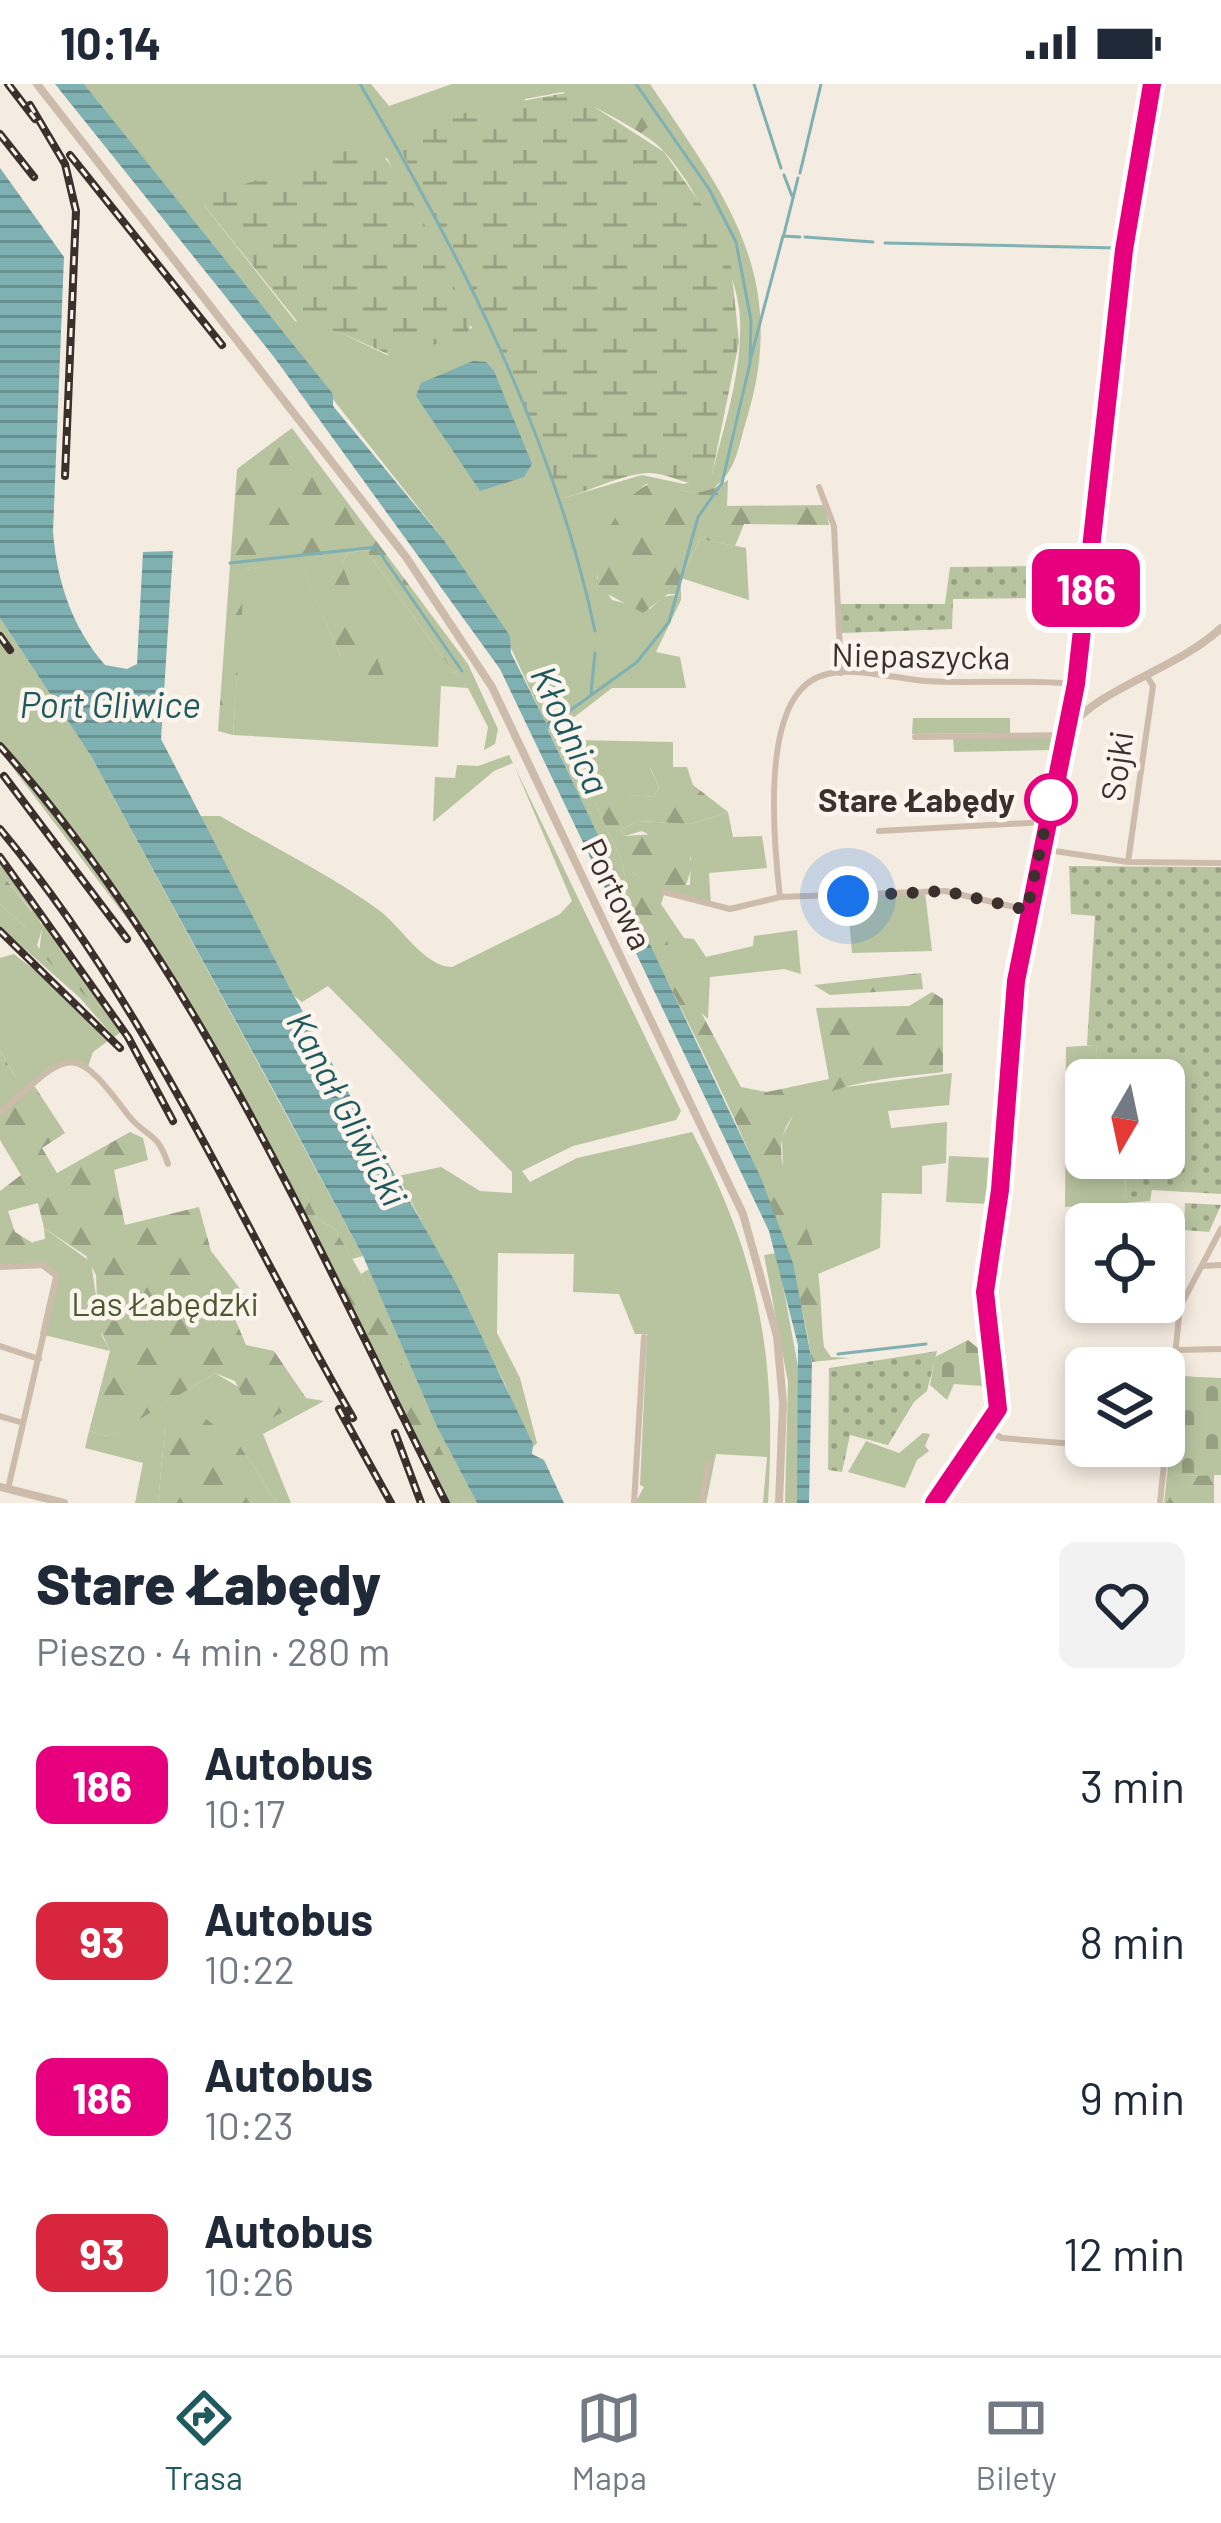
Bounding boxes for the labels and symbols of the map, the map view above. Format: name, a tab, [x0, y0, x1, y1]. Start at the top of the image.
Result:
line badge: 186	[1017, 549, 1155, 627]
street label: Niepaszycka	[831, 633, 1011, 677]
water label: Kłodnica	[523, 659, 620, 800]
water label: Port Gliwice	[19, 682, 201, 725]
street label: Sojki	[1091, 728, 1141, 803]
marker: Stare Łabędy	[1026, 775, 1076, 825]
place label: Stare Łabędy	[818, 779, 1015, 819]
street label: Portowa	[574, 832, 662, 956]
your location	[818, 866, 878, 926]
water label: Kanał Gliwicki	[279, 1004, 418, 1213]
north arrow	[1065, 1059, 1185, 1179]
park label: Las Łabędzki	[71, 1283, 259, 1323]

